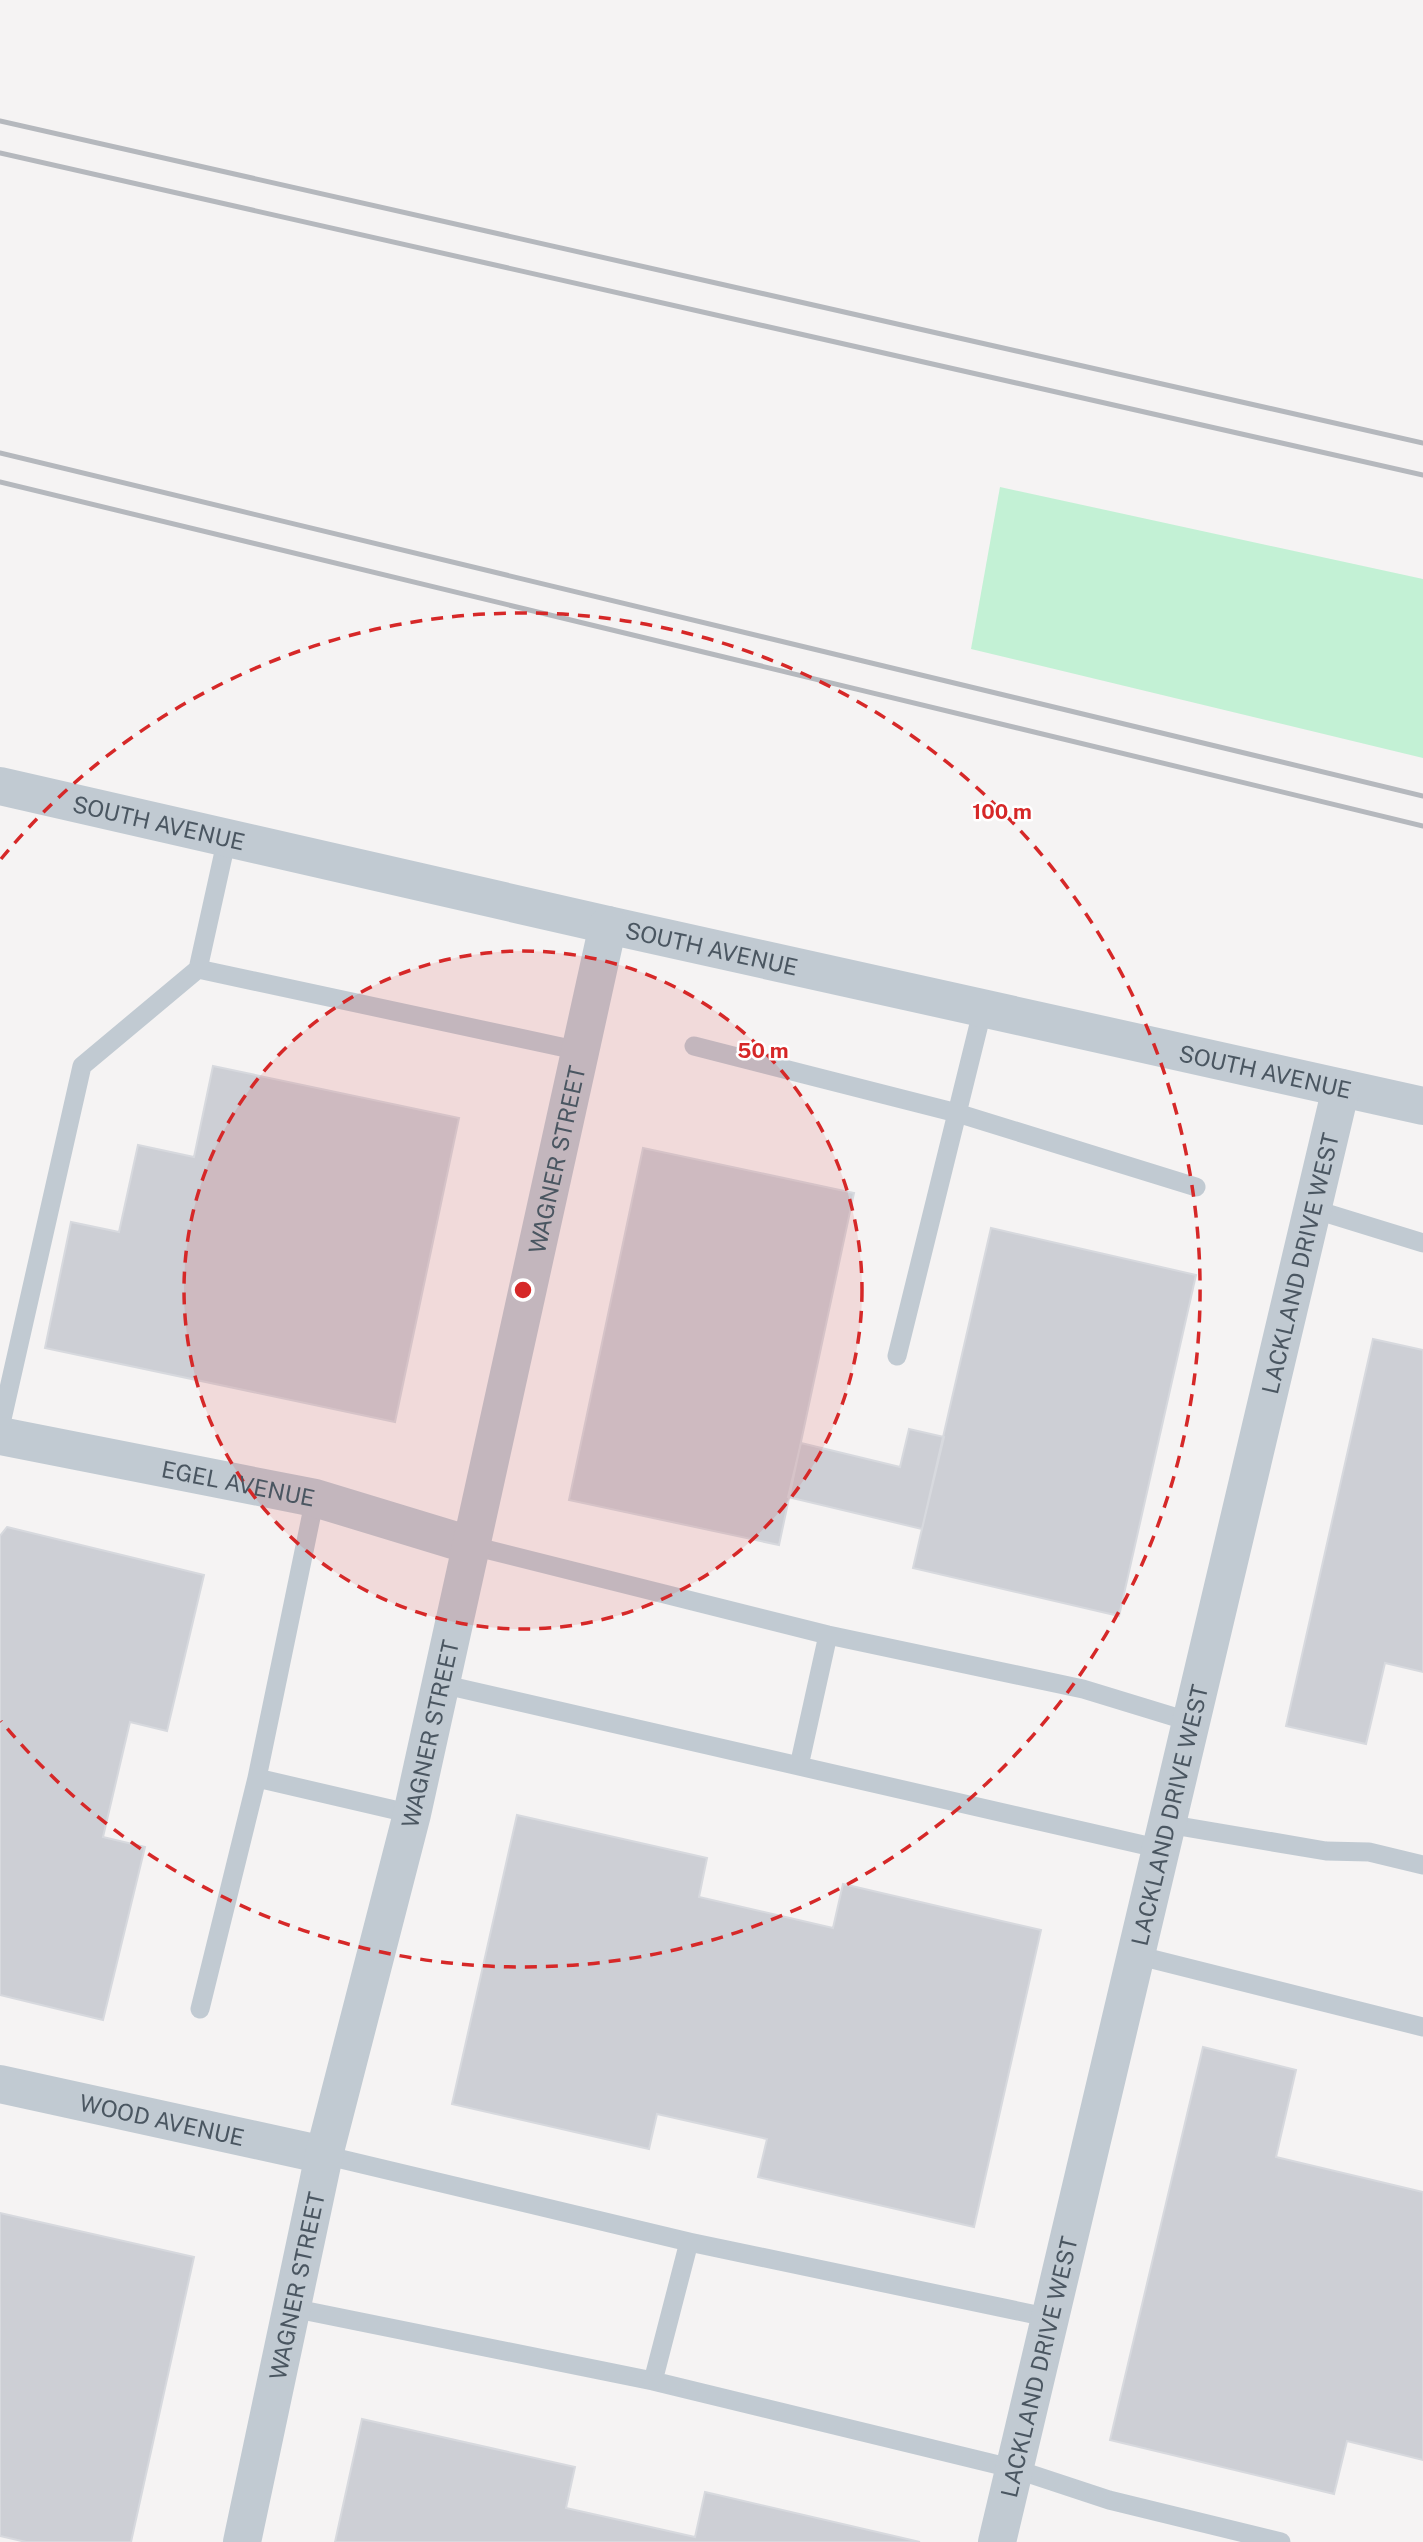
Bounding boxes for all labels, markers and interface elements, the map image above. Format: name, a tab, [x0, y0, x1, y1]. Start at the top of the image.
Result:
street label: SOUTH AVENUE	[70, 790, 248, 855]
text: 100 m	[972, 799, 1032, 824]
street label: SOUTH AVENUE	[623, 916, 801, 980]
text: 50 m	[737, 1038, 789, 1063]
street label: SOUTH AVENUE	[1177, 1039, 1354, 1103]
street label: WAGNER STREET	[522, 1063, 590, 1256]
street label: LACKLAND DRIVE WEST	[1256, 1130, 1344, 1397]
centre of rings	[511, 1278, 535, 1302]
street label: EGEL AVENUE	[159, 1455, 317, 1511]
street label: WAGNER STREET	[396, 1637, 464, 1831]
street label: LACKLAND DRIVE WEST	[1125, 1682, 1213, 1948]
street label: WOOD AVENUE	[77, 2088, 247, 2151]
street label: WAGNER STREET	[263, 2189, 329, 2382]
street label: LACKLAND DRIVE WEST	[995, 2233, 1082, 2500]

